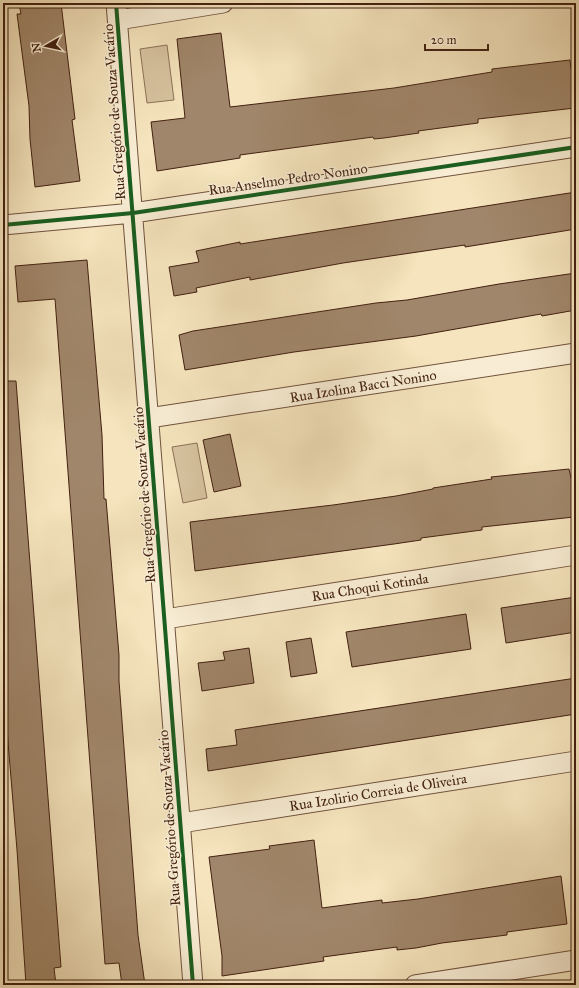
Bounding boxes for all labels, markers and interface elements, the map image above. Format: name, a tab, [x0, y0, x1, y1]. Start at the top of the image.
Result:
street label: Rua Gregório de Souza Vacário	[100, 23, 129, 201]
north arrow	[26, 26, 66, 66]
scale bar	[425, 26, 488, 52]
text: 20 m	[431, 33, 457, 47]
text: N	[29, 41, 44, 53]
street label: Rua Anselmo Pedro Nonino	[207, 160, 369, 199]
street label: Rua Izolina Bacci Nonino	[288, 366, 438, 407]
street label: Rua Gregório de Souza Vacário	[130, 406, 159, 584]
street label: Rua Choqui Kotinda	[311, 570, 430, 606]
street label: Rua Gregório de Souza Vacário	[155, 729, 184, 907]
street label: Rua Izolirio Correia de Oliveira	[288, 770, 468, 815]

